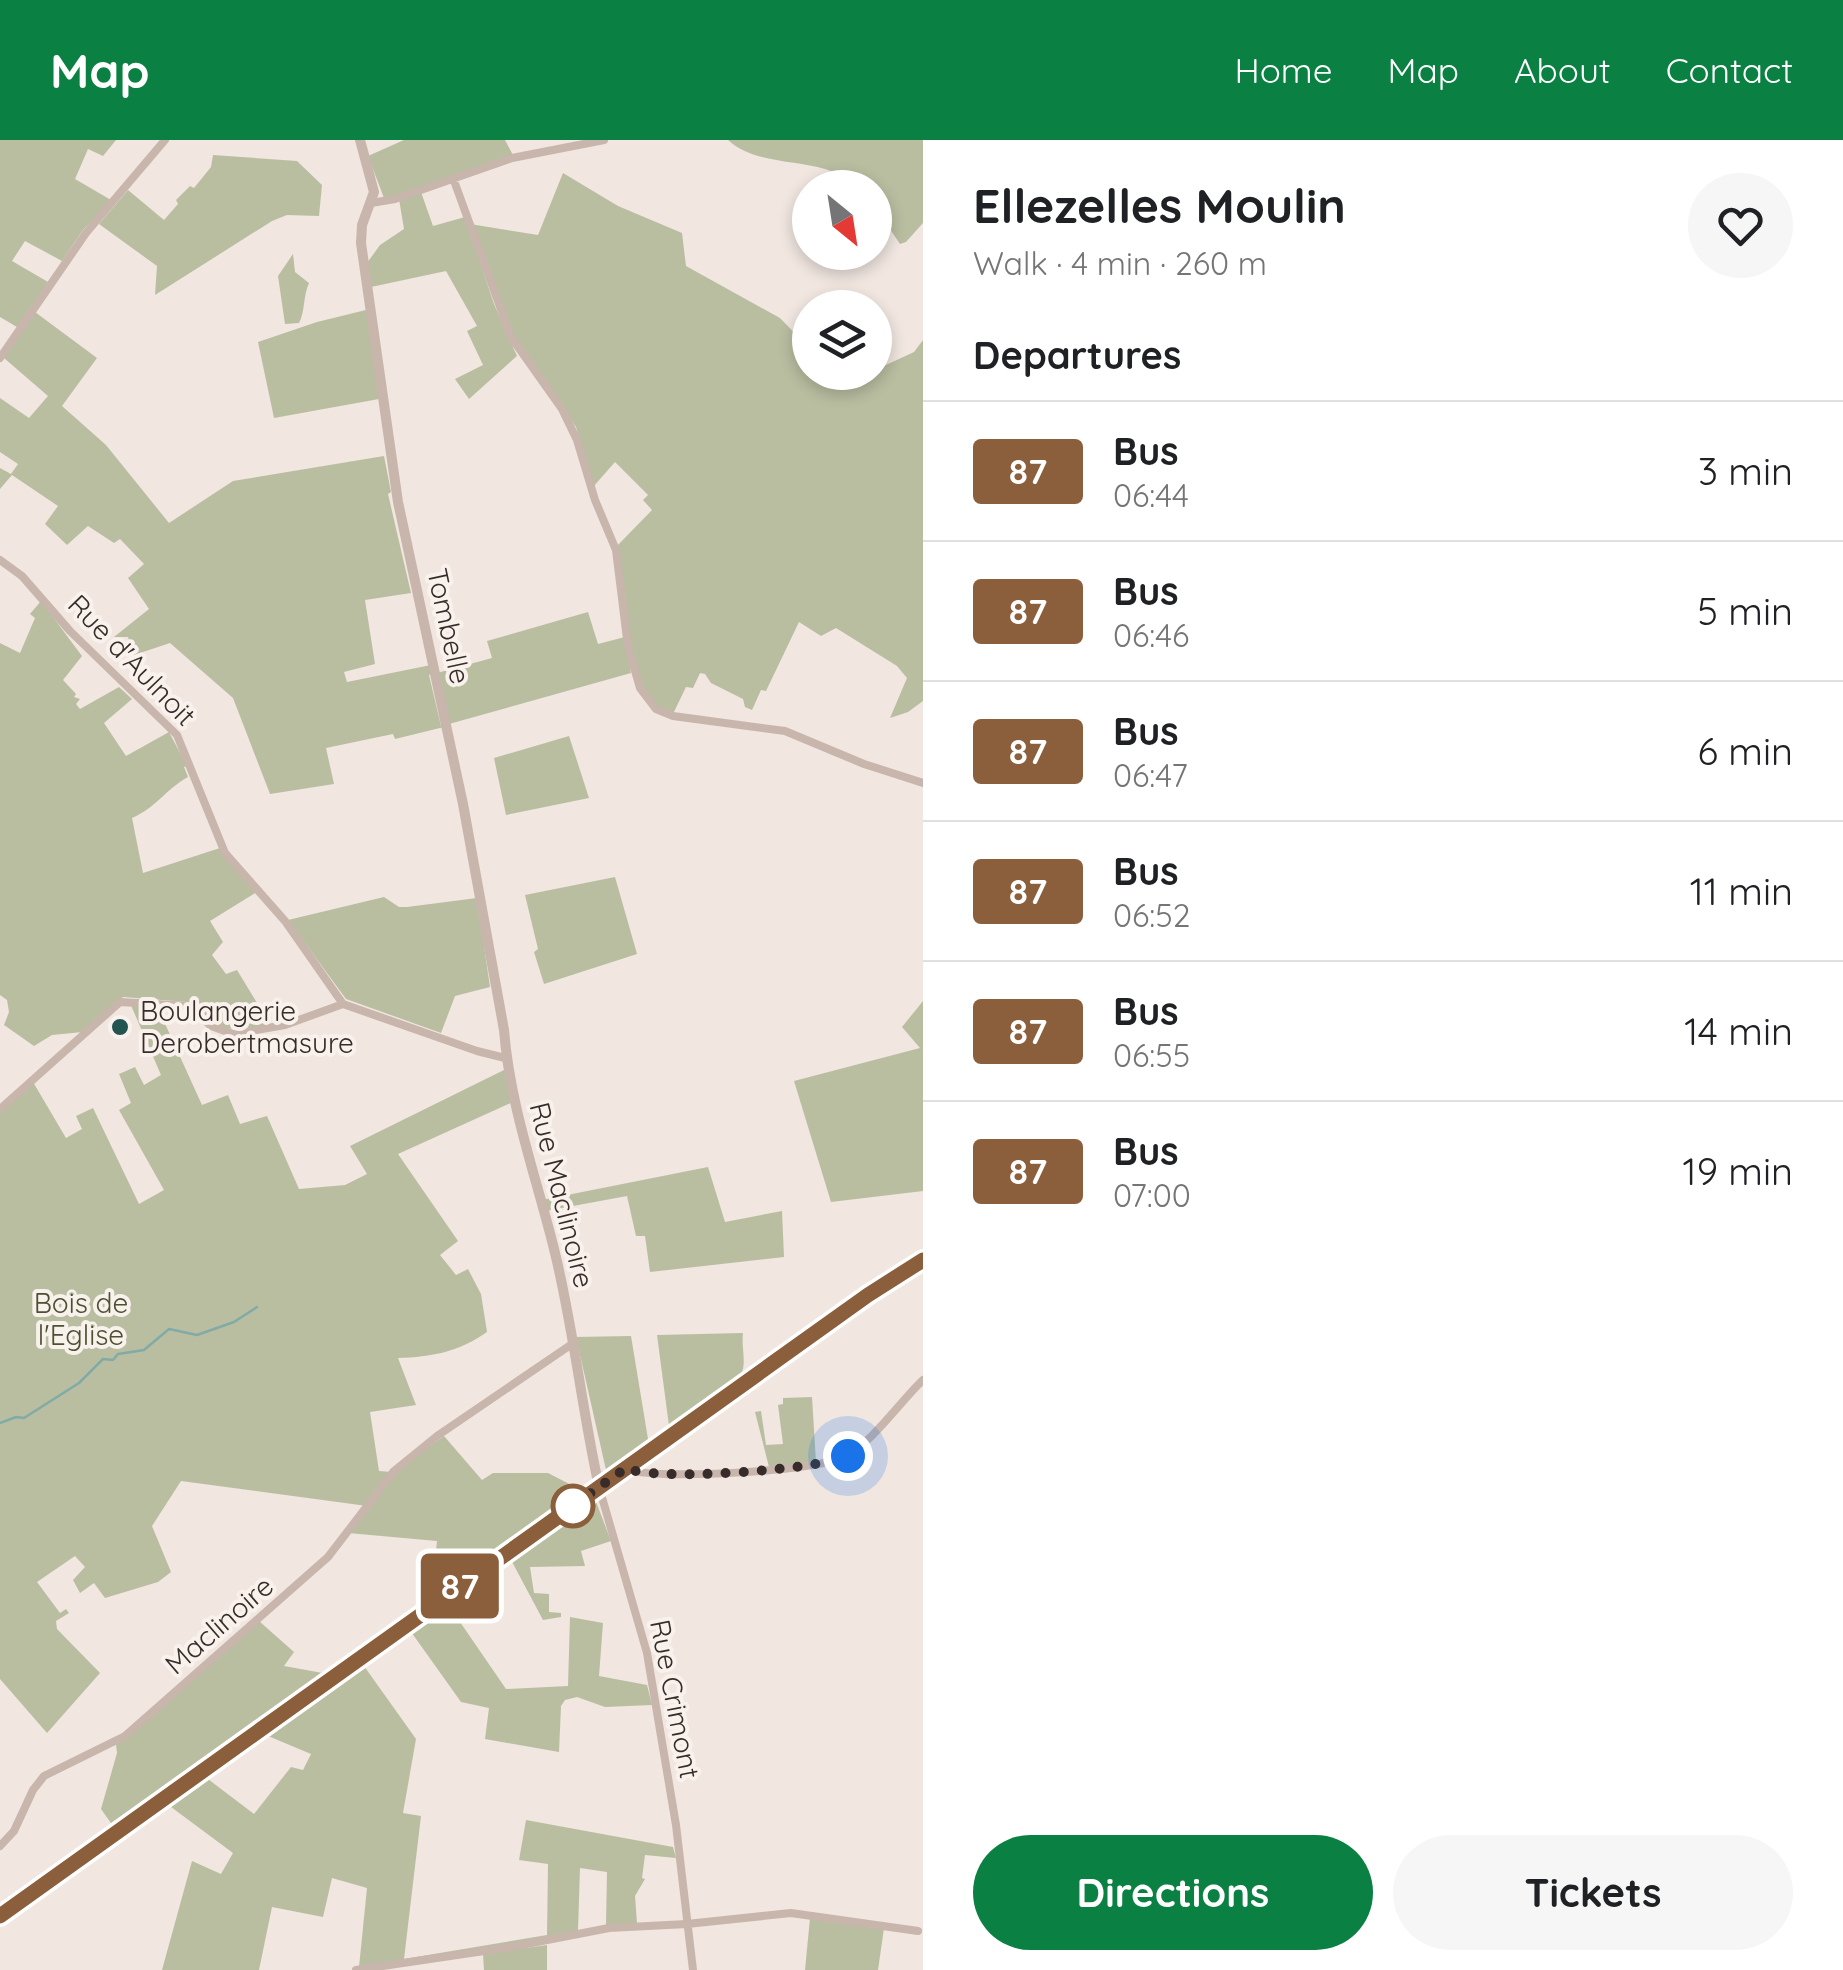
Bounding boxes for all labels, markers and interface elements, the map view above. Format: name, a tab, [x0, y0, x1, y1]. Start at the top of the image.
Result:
text: Map	[50, 40, 150, 100]
text: Home	[1235, 48, 1333, 92]
text: Map	[1388, 48, 1459, 92]
text: About	[1514, 48, 1611, 92]
text: Contact	[1666, 48, 1793, 92]
north arrow	[792, 170, 892, 270]
map controls	[792, 170, 892, 390]
button: heart	[1688, 173, 1793, 278]
text: Ellezelles Moulin	[973, 175, 1346, 235]
text: Walk · 4 min · 260 m	[973, 243, 1267, 283]
button: layers	[792, 290, 892, 390]
text: Departures	[973, 331, 1181, 379]
text: Bus	[1113, 427, 1179, 475]
text: 3 min	[1698, 447, 1793, 495]
text: 87	[1009, 449, 1047, 493]
text: 06:44	[1113, 475, 1189, 515]
street label: Tombelle	[420, 565, 479, 687]
text: Bus	[1113, 567, 1179, 615]
street label: Rue d'Aulnoit	[61, 587, 204, 733]
text: 5 min	[1697, 587, 1793, 635]
text: 87	[1009, 589, 1047, 633]
text: 06:46	[1113, 615, 1189, 655]
text: Bus	[1113, 707, 1179, 755]
text: 6 min	[1697, 727, 1793, 775]
text: 87	[1009, 729, 1047, 773]
text: 06:47	[1113, 755, 1188, 795]
text: Bus	[1113, 847, 1179, 895]
text: 11 min	[1690, 867, 1793, 915]
text: 87	[1009, 869, 1047, 913]
text: 06:52	[1113, 895, 1190, 935]
text: Bus	[1113, 987, 1179, 1035]
place label: Boulangerie Derobertmasure	[140, 993, 354, 1060]
text: 14 min	[1684, 1007, 1793, 1055]
text: 87	[1009, 1009, 1047, 1053]
marker: Boulangerie Derobertmasure	[109, 1016, 131, 1038]
text: 06:55	[1113, 1035, 1190, 1075]
street label: Rue Maclinoire	[523, 1098, 602, 1291]
text: Bus	[1113, 1127, 1179, 1175]
text: 19 min	[1683, 1147, 1793, 1195]
text: 87	[1009, 1149, 1047, 1193]
text: 07:00	[1113, 1175, 1191, 1215]
park label: Bois de l'Eglise	[34, 1285, 128, 1352]
your location	[823, 1431, 873, 1481]
unlabelled marker	[552, 1485, 594, 1527]
line badge: 87	[415, 1554, 505, 1618]
text: 87	[441, 1564, 479, 1608]
street label: Maclinoire	[157, 1568, 280, 1681]
street label: Rue Crimont	[643, 1617, 708, 1781]
button: Directions	[973, 1835, 1373, 1950]
button: Tickets	[1393, 1835, 1793, 1950]

